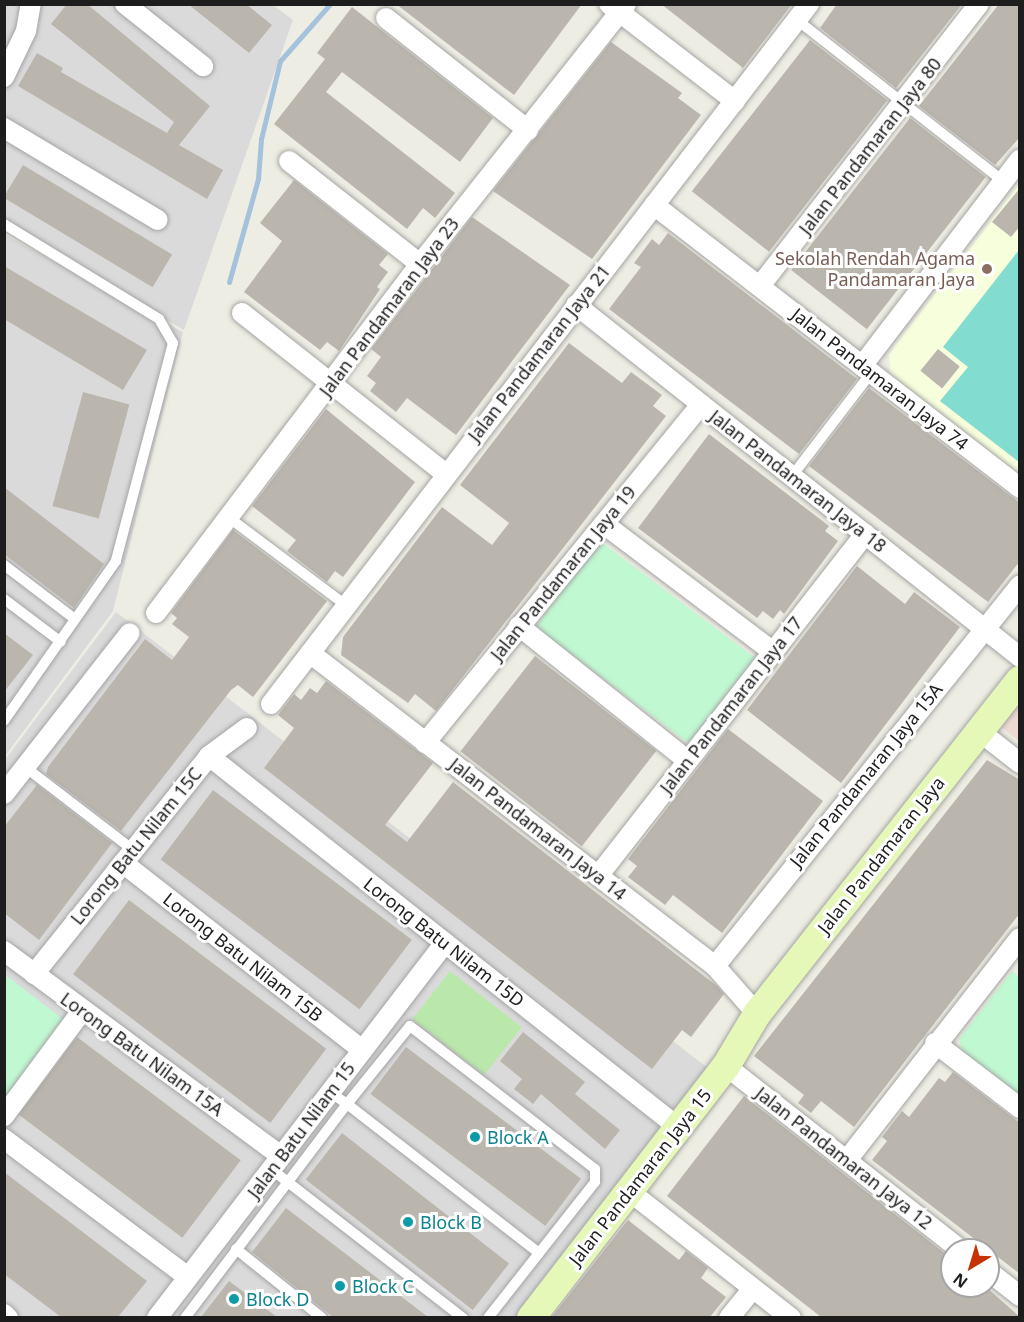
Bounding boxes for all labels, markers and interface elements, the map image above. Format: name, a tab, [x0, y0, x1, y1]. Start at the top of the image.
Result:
street label: Jalan Pandamaran Jaya 80	[794, 53, 946, 239]
street label: Jalan Pandamaran Jaya 23	[315, 213, 463, 401]
place label: Sekolah Rendah Agama Pandamaran Jaya	[775, 248, 975, 290]
street label: Jalan Pandamaran Jaya 21	[463, 260, 615, 446]
marker: Sekolah Rendah Agama Pandamaran Jaya	[980, 262, 994, 276]
street label: Jalan Pandamaran Jaya 74	[787, 303, 973, 455]
street label: Jalan Pandamaran Jaya 18	[705, 405, 891, 557]
street label: Jalan Pandamaran Jaya 19	[486, 481, 640, 665]
street label: Jalan Pandamaran Jaya 17	[655, 612, 807, 798]
street label: Jalan Pandamaran Jaya 15A	[785, 679, 947, 871]
street label: Jalan Pandamaran Jaya 14	[445, 753, 631, 905]
street label: Lorong Batu Nilam 15C	[66, 763, 206, 929]
street label: Jalan Pandamaran Jaya	[813, 772, 949, 938]
street label: Lorong Batu Nilam 15D	[360, 873, 528, 1011]
street label: Lorong Batu Nilam 15B	[159, 888, 327, 1026]
street label: Lorong Batu Nilam 15A	[56, 988, 228, 1120]
street label: Jalan Batu Nilam 15	[243, 1058, 359, 1202]
street label: Jalan Pandamaran Jaya 12	[751, 1082, 937, 1234]
street label: Jalan Pandamaran Jaya 15	[564, 1084, 716, 1270]
place label: Block A	[487, 1126, 549, 1148]
marker: Block A	[468, 1130, 482, 1144]
place label: Block B	[420, 1211, 482, 1233]
marker: Block B	[401, 1215, 415, 1229]
north arrow	[940, 1238, 1000, 1298]
text: N	[948, 1268, 972, 1293]
place label: Block C	[352, 1275, 414, 1297]
marker: Block C	[333, 1279, 347, 1293]
place label: Block D	[246, 1288, 309, 1310]
marker: Block D	[227, 1292, 241, 1306]

